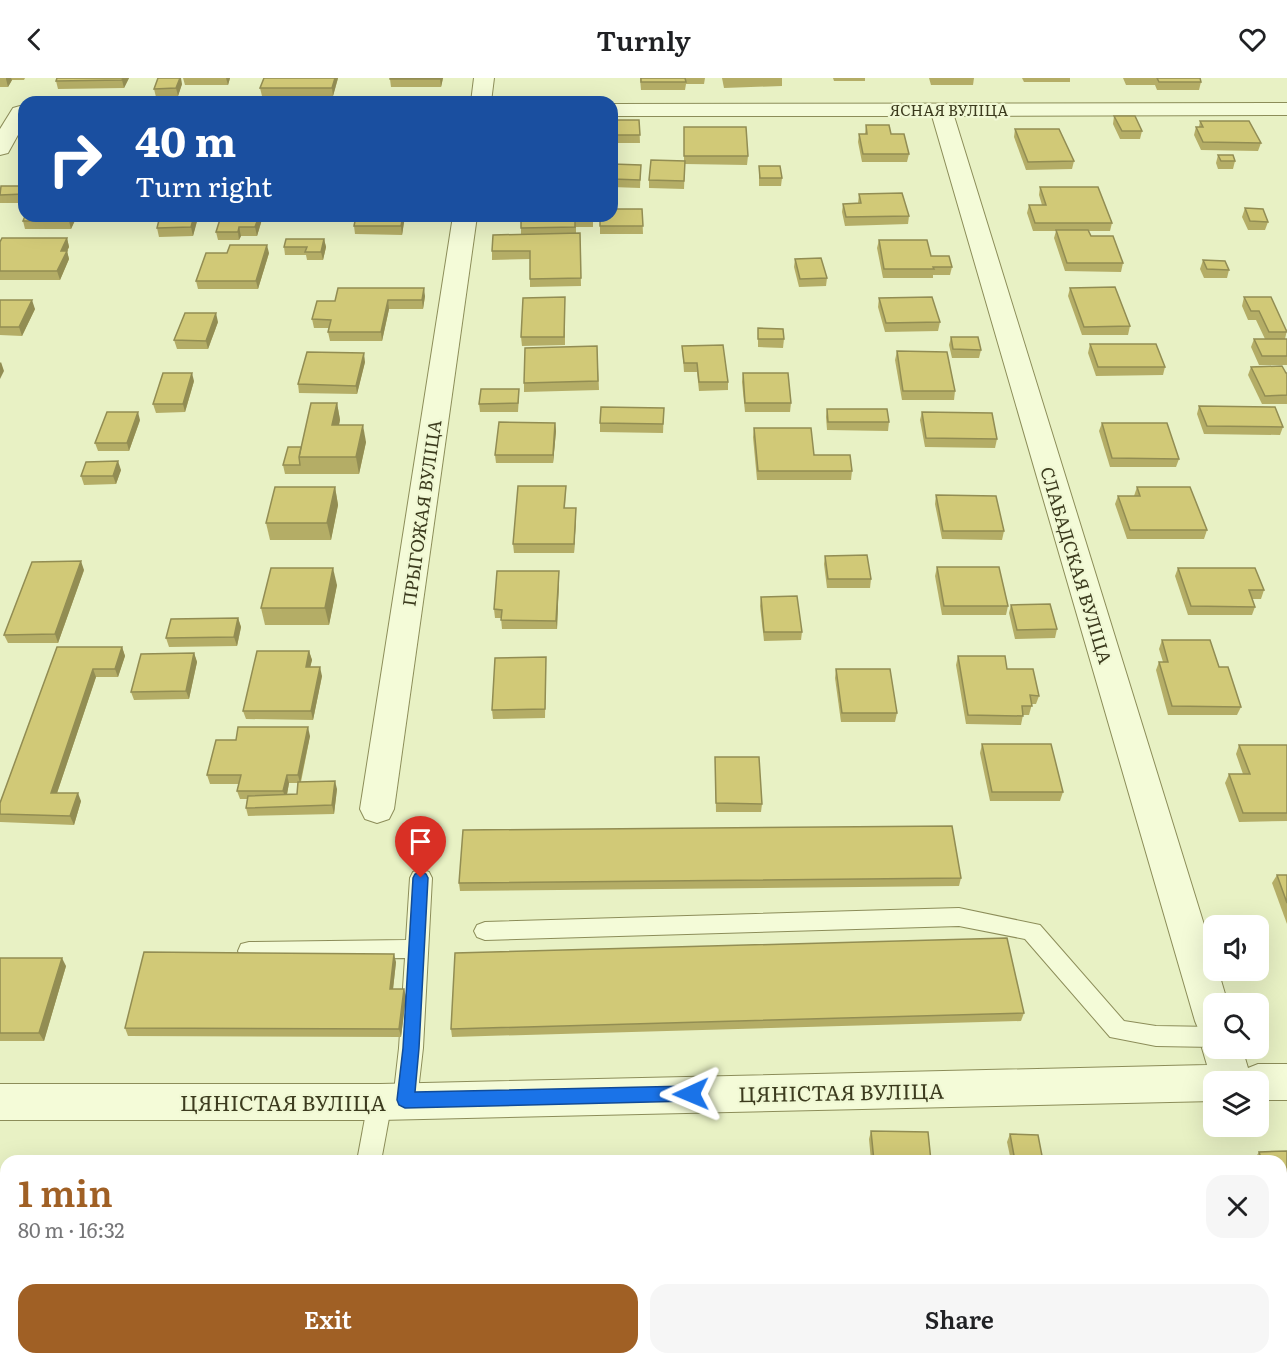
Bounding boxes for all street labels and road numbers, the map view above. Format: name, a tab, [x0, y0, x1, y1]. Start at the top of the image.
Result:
street label: ЯСНАЯ ВУЛІЦА	[890, 98, 1008, 121]
street label: ПРЫГОЖАЯ ВУЛІЦА	[395, 418, 447, 608]
street label: СЛАБАДСКАЯ ВУЛІЦА	[1034, 463, 1120, 667]
street label: ЦЯНІСТАЯ ВУЛІЦА	[738, 1074, 945, 1108]
street label: ЦЯНІСТАЯ ВУЛІЦА	[180, 1086, 387, 1117]

